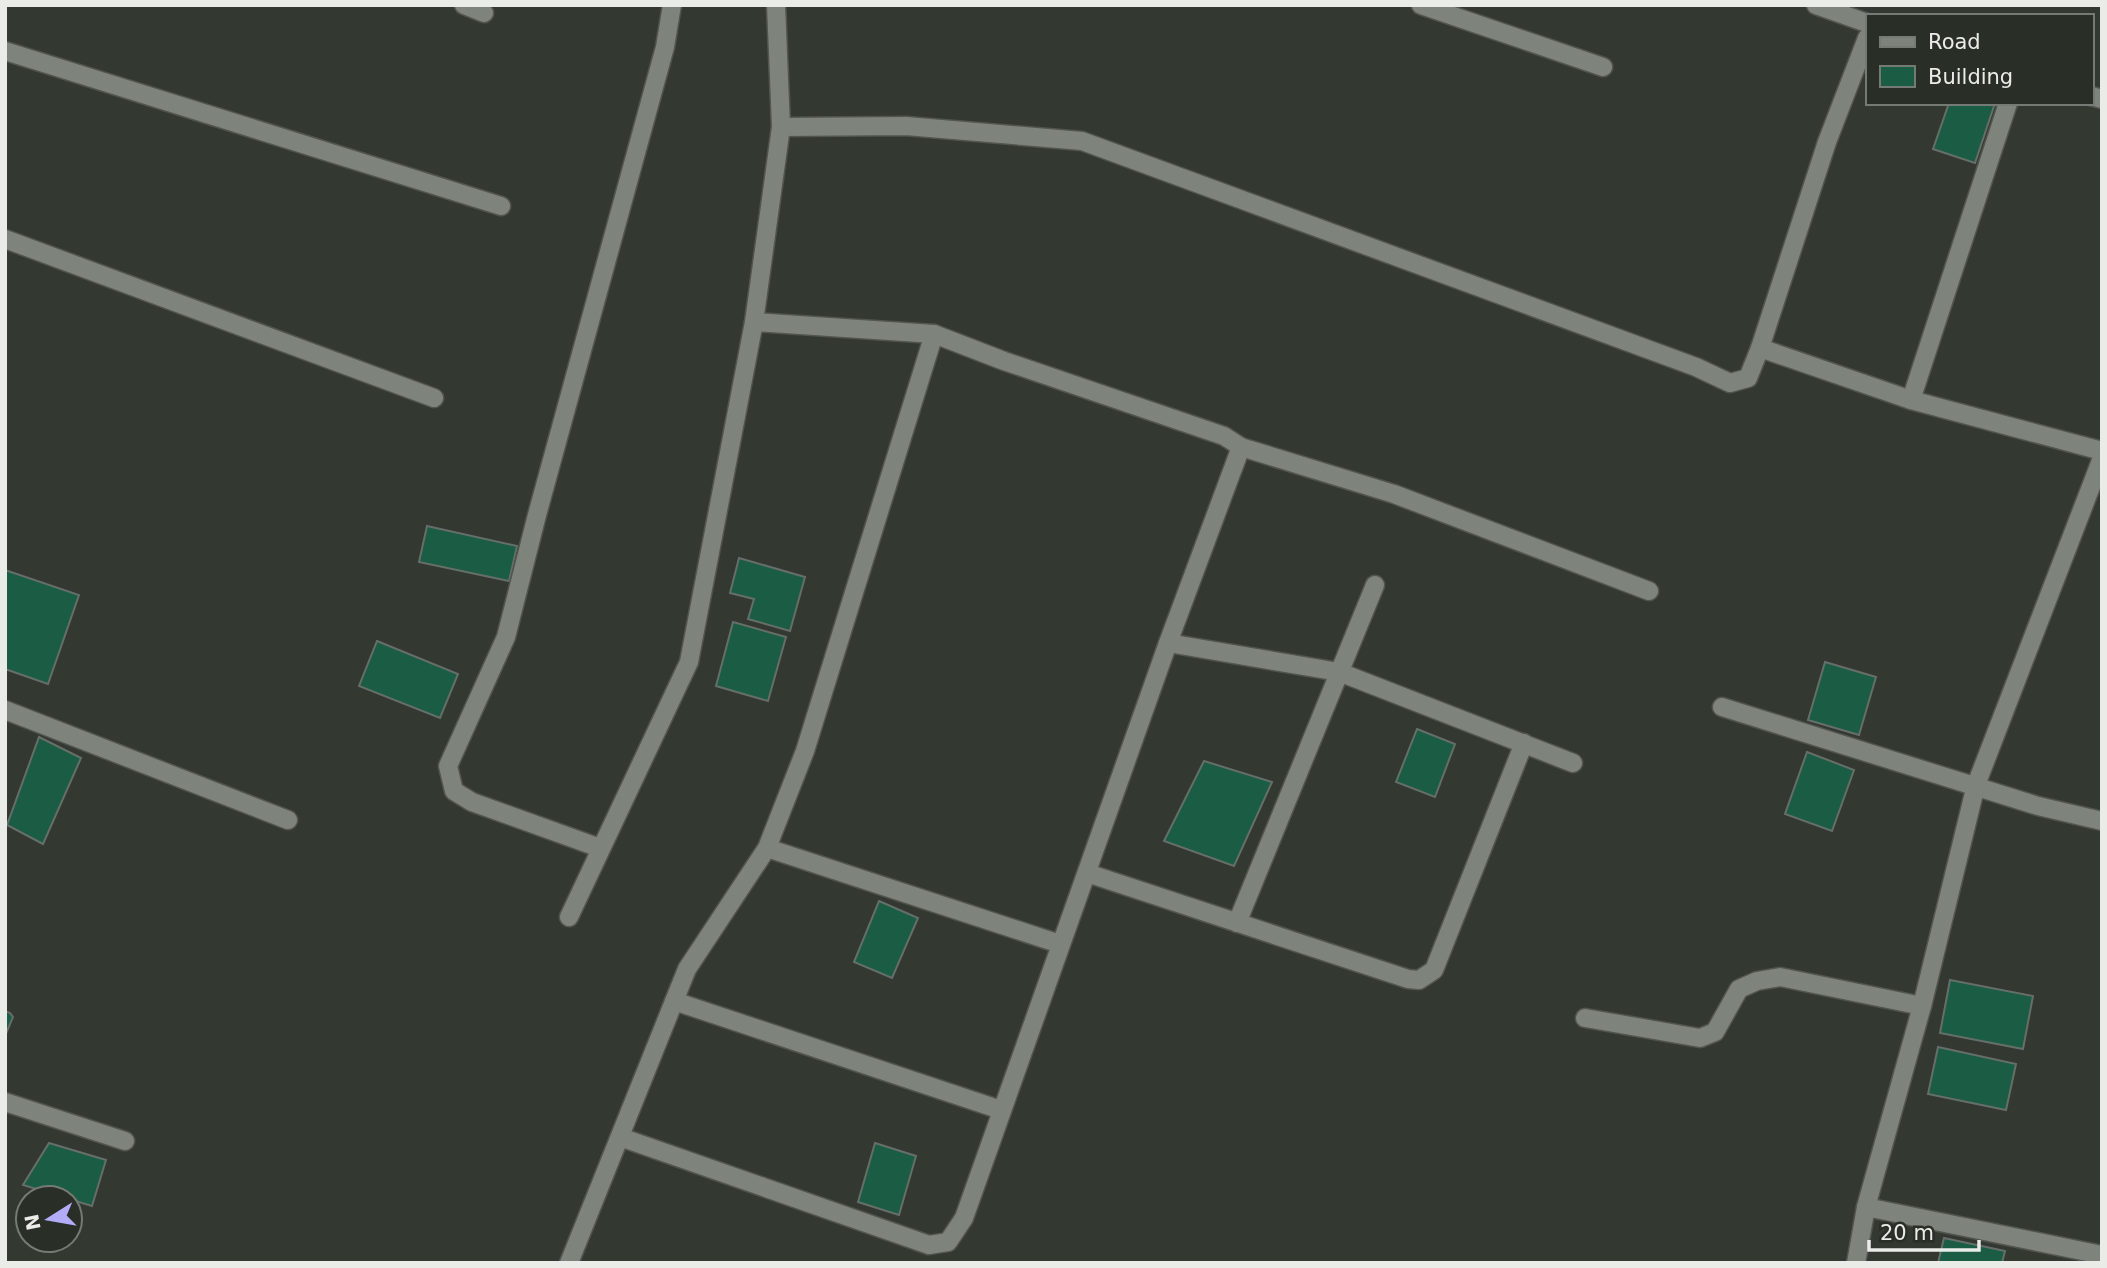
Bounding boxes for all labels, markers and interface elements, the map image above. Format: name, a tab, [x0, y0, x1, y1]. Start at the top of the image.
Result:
legend	[1866, 14, 2093, 105]
text: Road	[1928, 30, 1981, 54]
text: Building	[1928, 65, 2013, 89]
north arrow	[14, 1184, 84, 1254]
scale bar	[1869, 1208, 1979, 1252]
text: N	[20, 1212, 45, 1232]
text: 20 m	[1880, 1221, 1934, 1245]

